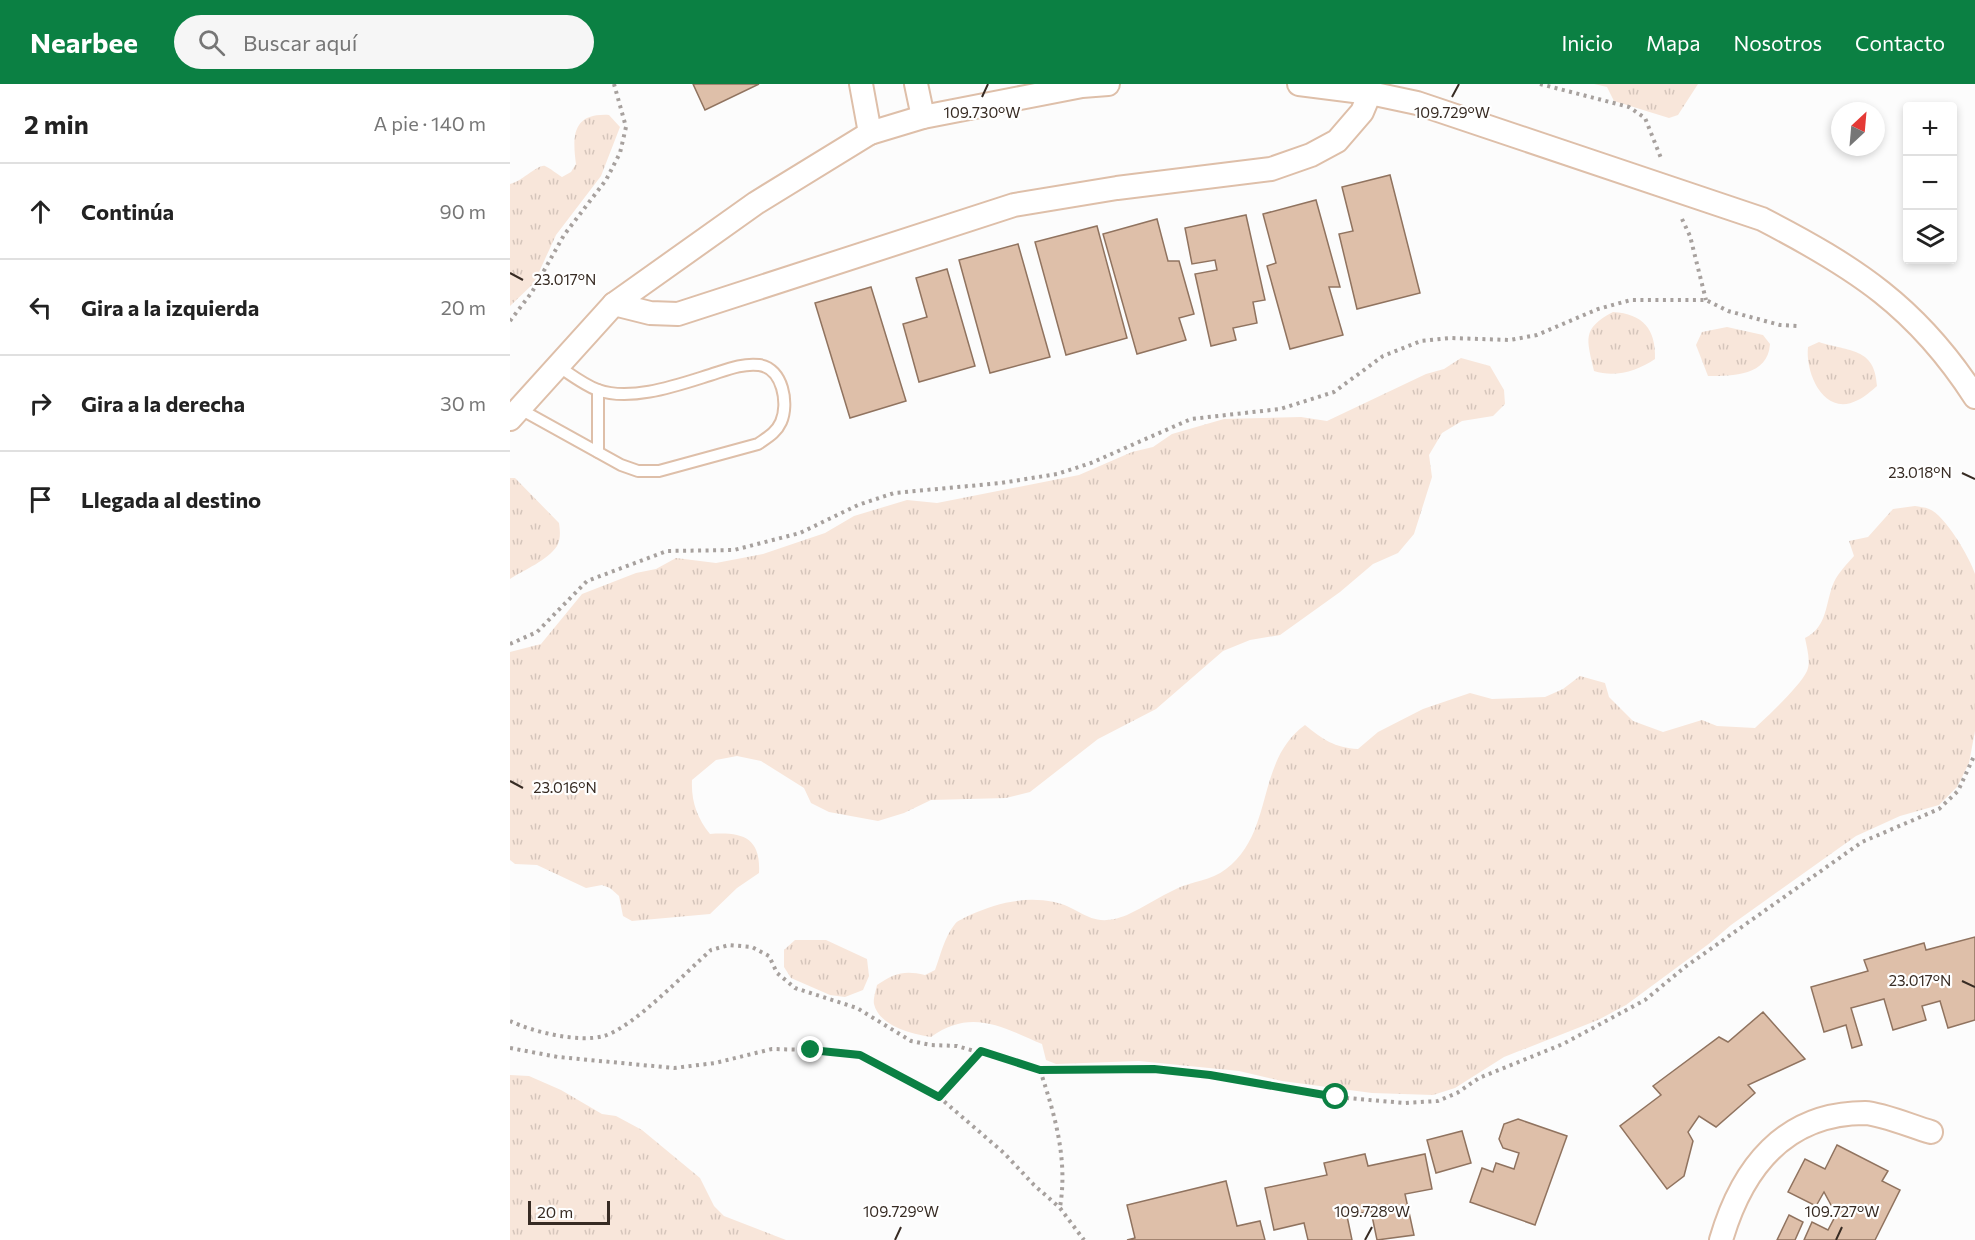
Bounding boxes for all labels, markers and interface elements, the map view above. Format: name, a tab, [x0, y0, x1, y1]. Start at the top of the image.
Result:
search box	[174, 15, 594, 69]
text: Nearbee	[30, 25, 138, 59]
icon: search	[195, 26, 228, 59]
text: Buscar aquí	[243, 29, 357, 56]
text: Inicio	[1561, 30, 1613, 55]
text: Mapa	[1646, 30, 1700, 55]
text: Nosotros	[1733, 30, 1822, 55]
text: Contacto	[1855, 30, 1945, 55]
north arrow	[1831, 102, 1885, 156]
map controls	[1903, 102, 1957, 264]
button: +	[1903, 102, 1957, 156]
text: 109.730°W	[943, 103, 1021, 121]
text: 109.729°W	[1414, 103, 1490, 121]
text: 2 min	[24, 108, 89, 139]
text: A pie · 140 m	[374, 111, 486, 135]
button: −	[1903, 156, 1957, 210]
icon: ahead	[24, 195, 57, 228]
text: Continúa	[81, 198, 174, 225]
text: 90 m	[440, 199, 486, 223]
button: layers	[1903, 210, 1957, 264]
text: 23.017°N	[534, 270, 596, 288]
icon: left	[24, 291, 57, 324]
text: Gira a la izquierda	[81, 294, 259, 321]
text: 20 m	[441, 295, 486, 319]
icon: right	[24, 387, 57, 420]
text: Gira a la derecha	[81, 390, 245, 417]
text: 30 m	[440, 391, 486, 415]
text: 23.018°N	[1888, 463, 1952, 481]
icon: arrive	[24, 483, 57, 516]
text: Llegada al destino	[81, 486, 261, 513]
text: 23.016°N	[533, 778, 597, 796]
text: 23.017°N	[1889, 971, 1951, 989]
route end	[797, 1036, 823, 1062]
route start	[1322, 1083, 1348, 1109]
scale bar	[528, 1198, 610, 1226]
text: 20 m	[537, 1202, 573, 1221]
text: 109.729°W	[863, 1202, 939, 1220]
text: 109.728°W	[1334, 1202, 1410, 1220]
text: 109.727°W	[1804, 1202, 1880, 1220]

